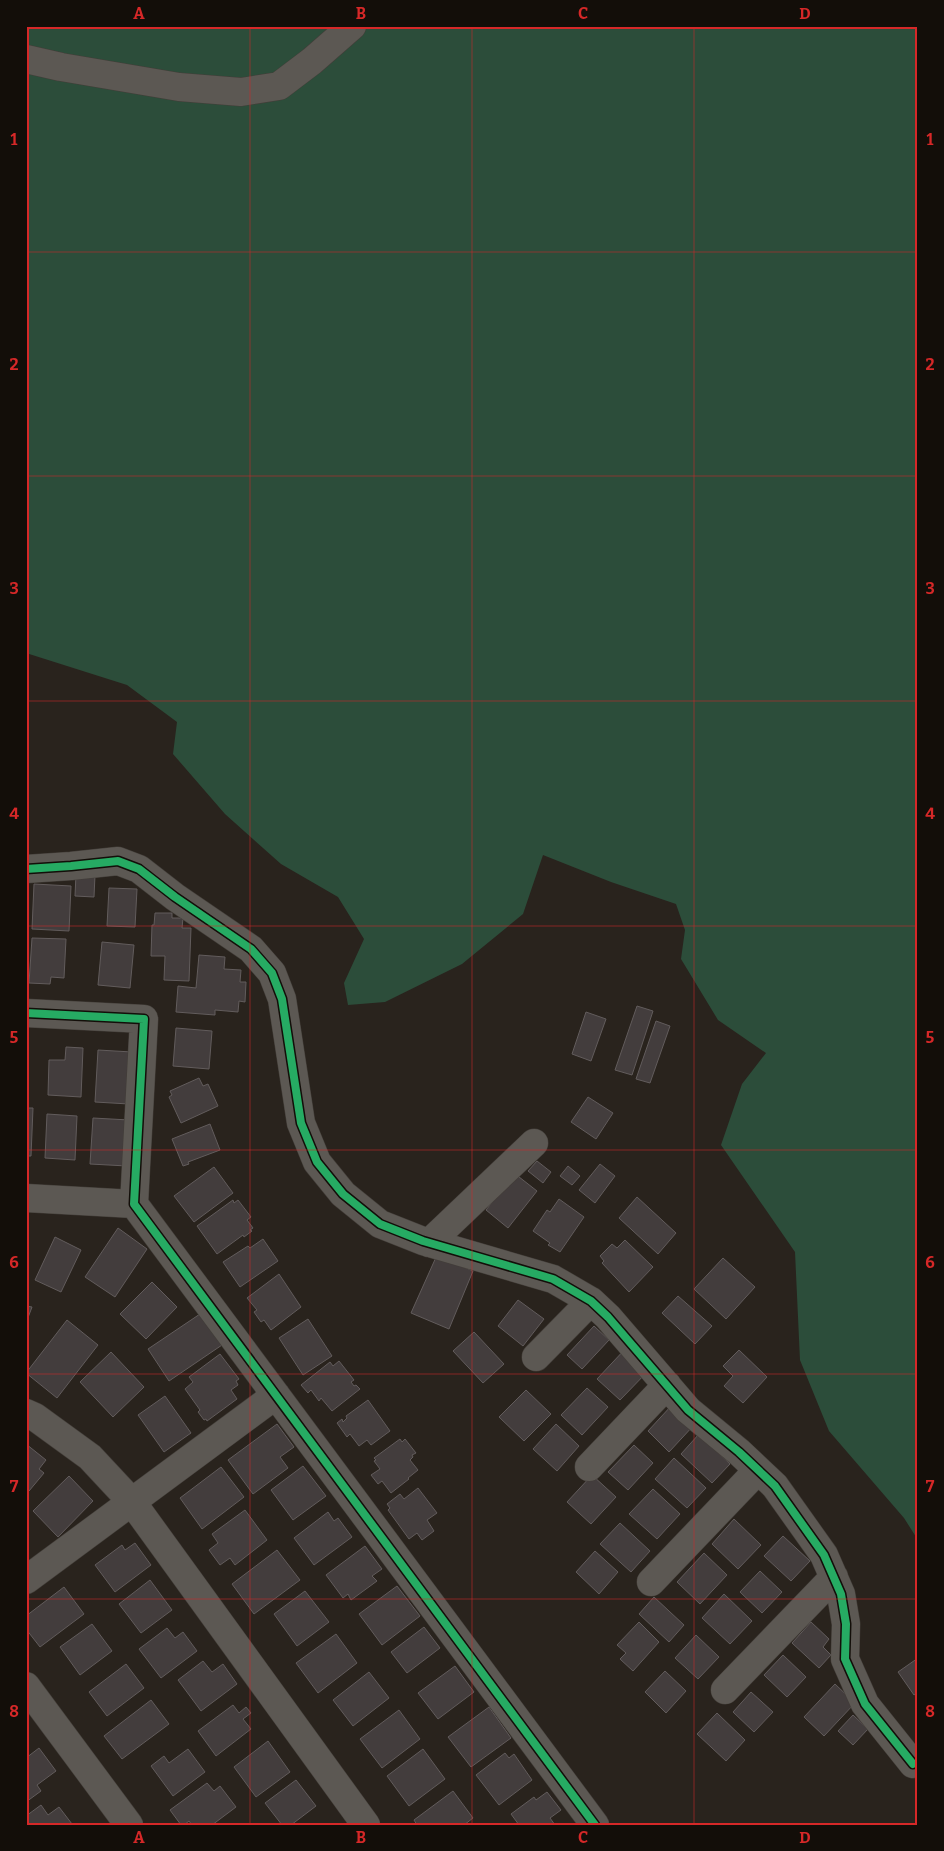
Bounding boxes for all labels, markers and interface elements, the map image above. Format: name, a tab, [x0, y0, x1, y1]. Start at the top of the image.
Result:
text: A	[133, 4, 145, 23]
text: B	[356, 4, 366, 23]
text: C	[578, 4, 588, 23]
text: D	[799, 4, 811, 23]
text: 1	[11, 130, 18, 149]
text: 1	[927, 130, 934, 149]
text: 2	[9, 355, 19, 374]
text: 2	[925, 355, 935, 374]
text: 3	[9, 579, 19, 598]
text: 3	[925, 579, 935, 598]
text: 4	[9, 804, 19, 823]
text: 4	[925, 804, 935, 823]
text: 5	[10, 1028, 19, 1047]
text: 5	[926, 1028, 935, 1047]
text: 6	[9, 1253, 19, 1272]
text: 6	[925, 1253, 935, 1272]
text: 7	[10, 1477, 19, 1496]
text: 7	[926, 1477, 935, 1496]
text: 8	[9, 1702, 19, 1721]
text: 8	[925, 1702, 935, 1721]
text: A	[133, 1828, 145, 1847]
text: B	[356, 1828, 366, 1847]
text: C	[578, 1828, 588, 1847]
text: D	[799, 1828, 811, 1847]

